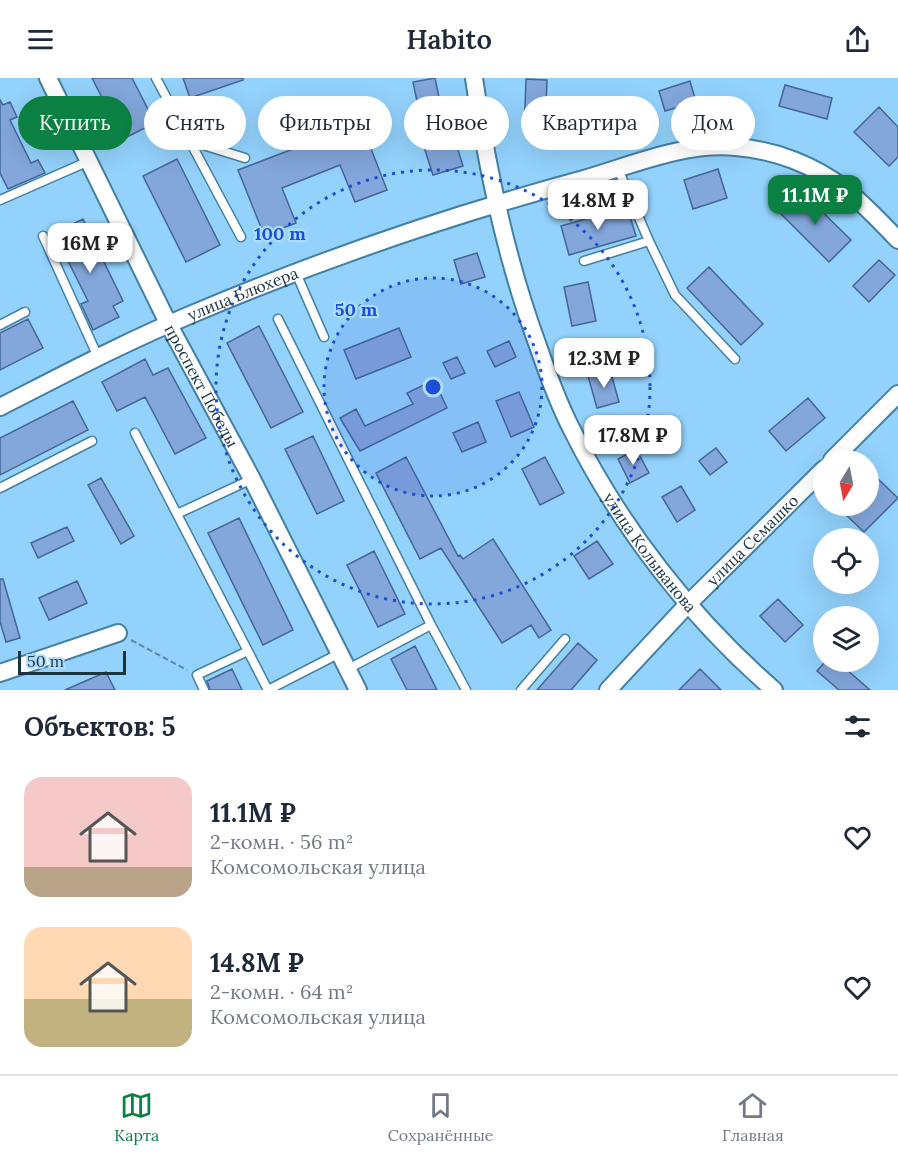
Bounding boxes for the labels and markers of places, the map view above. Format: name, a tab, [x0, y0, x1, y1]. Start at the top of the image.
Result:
pin: 11.1M ₽	[760, 175, 870, 226]
pin: 14.8M ₽	[543, 180, 653, 231]
pin: 16M ₽	[48, 223, 132, 274]
pin: 12.3M ₽	[549, 338, 659, 389]
centre of rings	[423, 377, 443, 397]
pin: 17.8M ₽	[578, 415, 688, 466]

